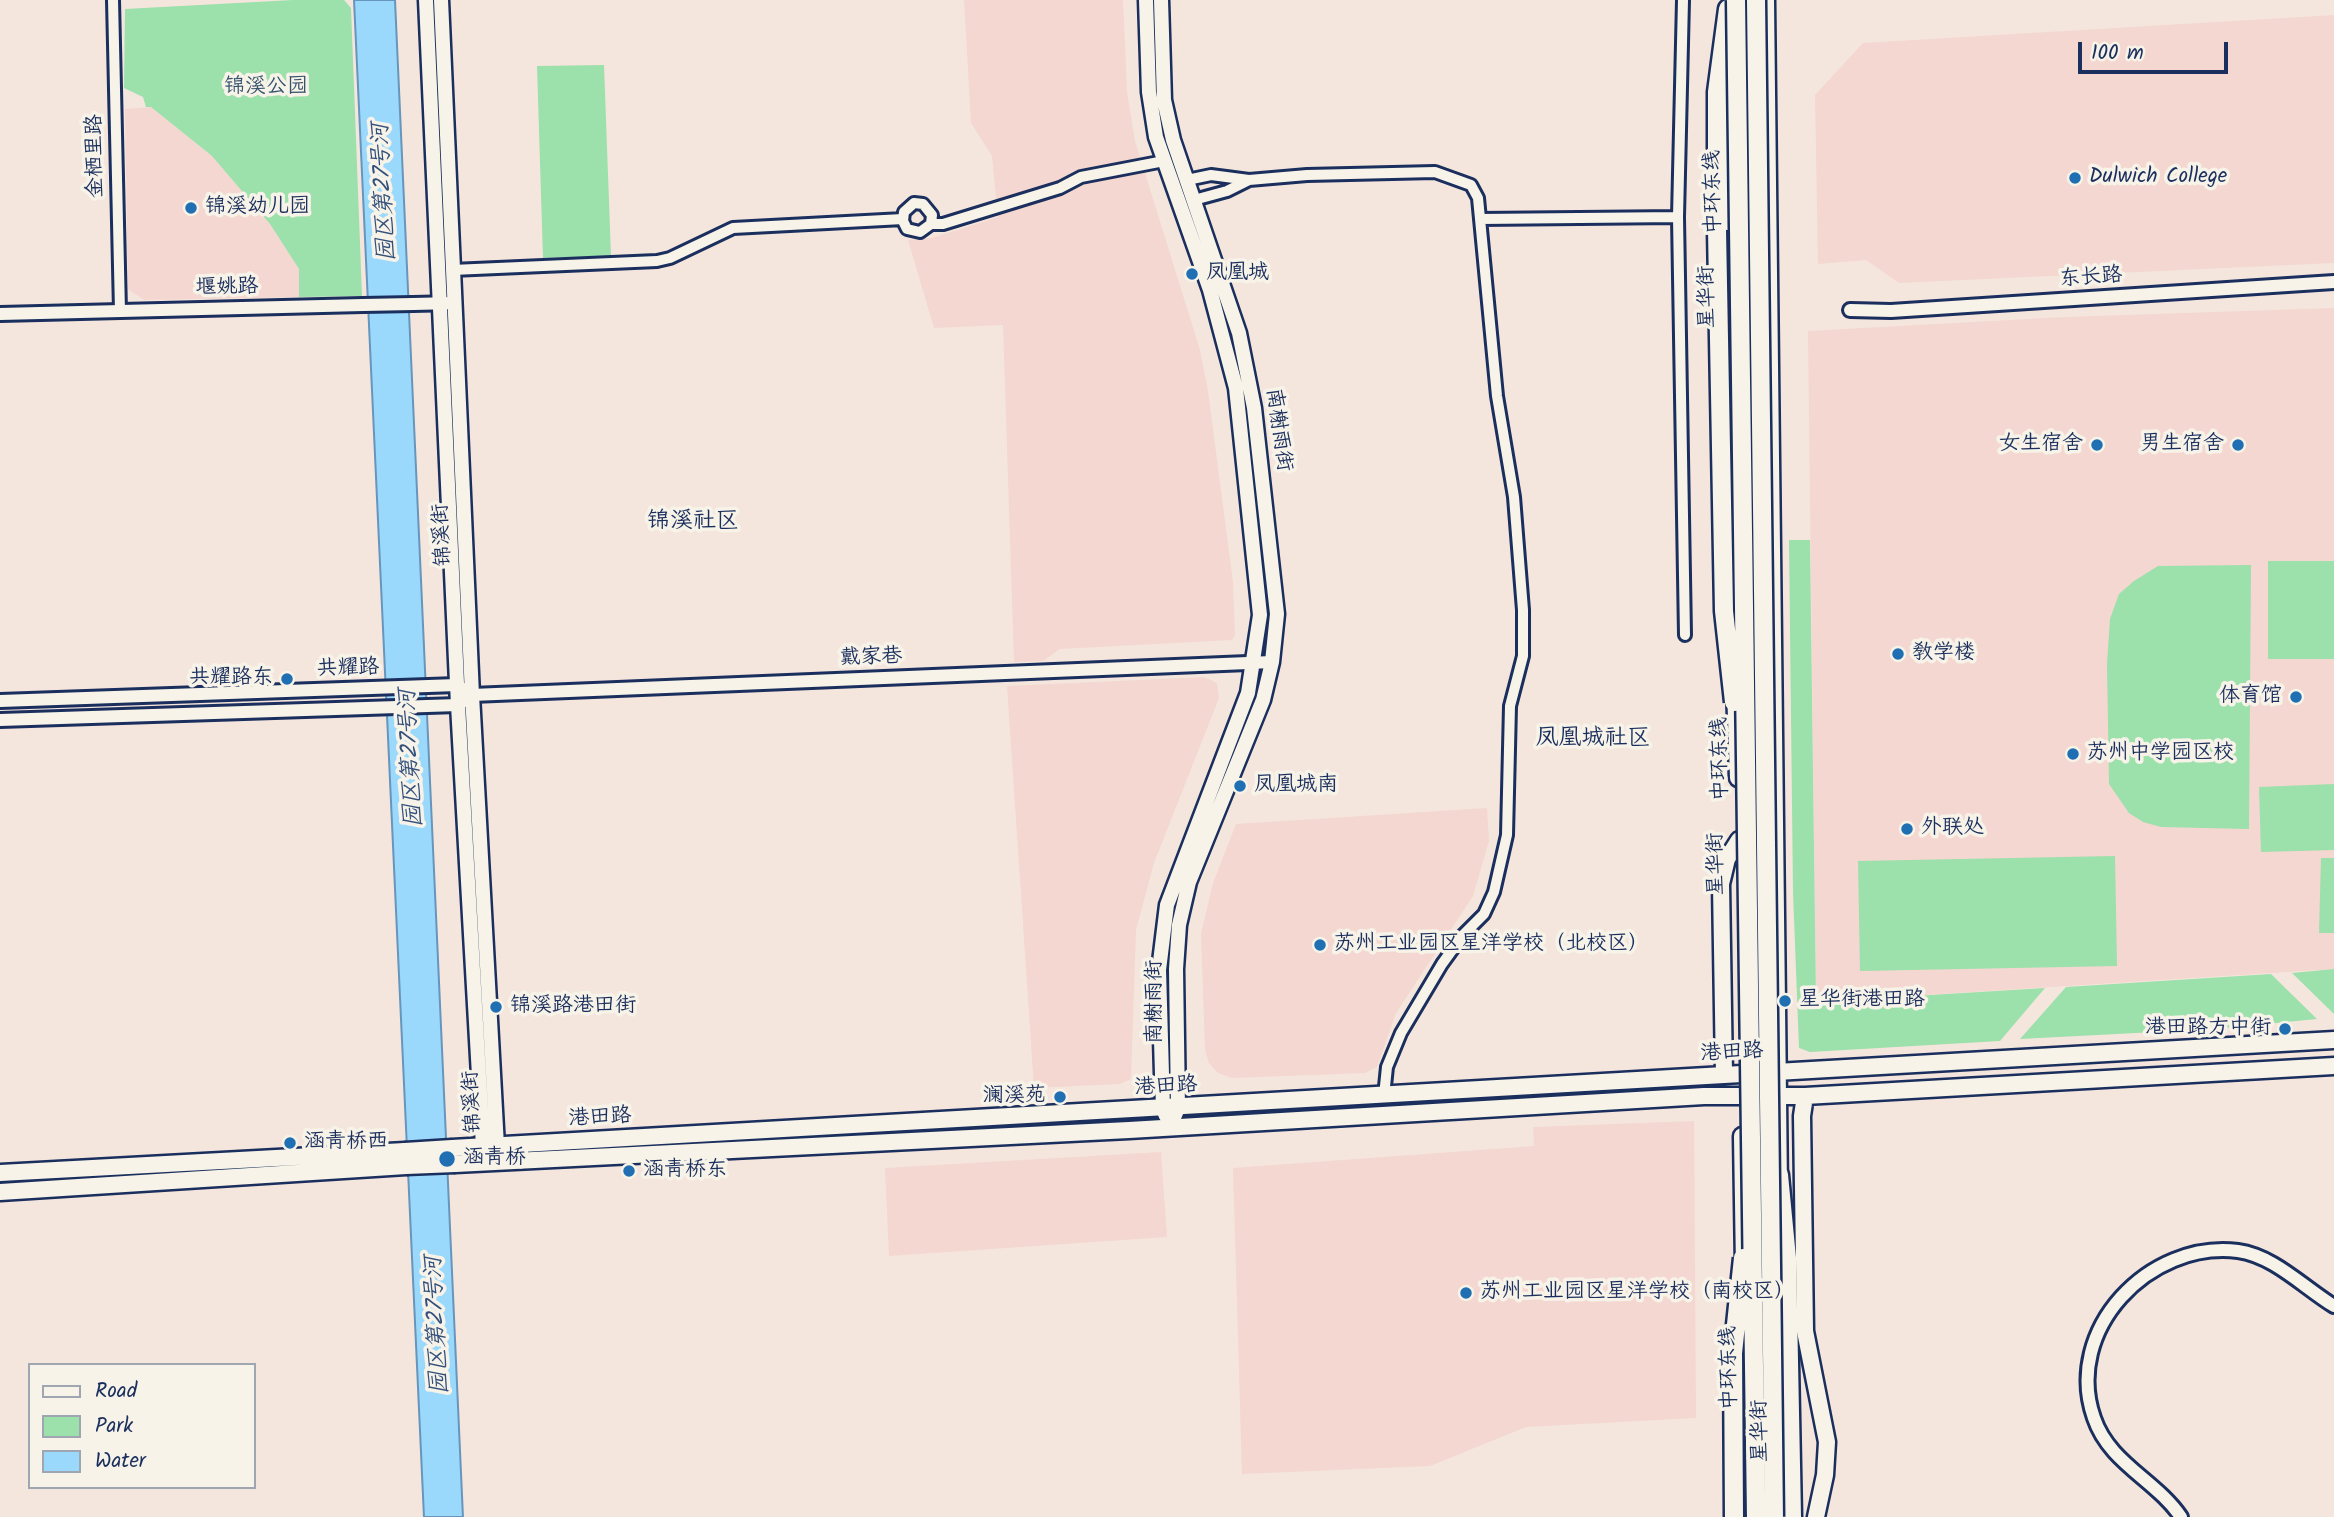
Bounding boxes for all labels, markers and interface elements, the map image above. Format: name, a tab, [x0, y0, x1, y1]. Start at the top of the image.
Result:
scale bar	[2082, 28, 2232, 72]
text: 100 m	[2091, 37, 2144, 70]
park label: 锦溪公园	[224, 75, 308, 101]
street label: 金栖里路	[84, 114, 110, 198]
water label: 园区第27号河	[369, 122, 403, 262]
street label: 中环东线	[1702, 150, 1728, 234]
place label: Dulwich College	[2089, 165, 2227, 191]
marker: Dulwich College	[2067, 170, 2083, 186]
place label: 锦溪幼儿园	[205, 195, 310, 221]
marker: 锦溪幼儿园	[183, 200, 199, 216]
place label: 凤凰城	[1206, 261, 1269, 287]
street label: 东长路	[2059, 264, 2123, 294]
street label: 星华街	[1696, 265, 1722, 329]
marker: 凤凰城	[1184, 266, 1200, 282]
street label: 堰姚路	[195, 276, 259, 302]
street label: 南榭雨街	[1259, 387, 1295, 473]
place label: 女生宿舍	[1999, 432, 2083, 458]
place label: 男生宿舍	[2140, 432, 2224, 458]
marker: 女生宿舍	[2089, 437, 2105, 453]
marker: 男生宿舍	[2230, 437, 2246, 453]
street label: 锦溪街	[430, 503, 458, 567]
district label: 锦溪社区	[647, 509, 739, 537]
place label: 教学楼	[1912, 641, 1975, 667]
street label: 戴家巷	[839, 645, 903, 673]
marker: 教学楼	[1890, 646, 1906, 662]
street label: 共耀路	[316, 656, 380, 684]
place label: 共耀路东	[189, 666, 273, 692]
marker: 共耀路东	[279, 671, 295, 687]
place label: 体育馆	[2219, 684, 2282, 710]
water label: 园区第27号河	[396, 688, 430, 828]
marker: 体育馆	[2288, 689, 2304, 705]
street label: 中环东线	[1709, 717, 1735, 801]
district label: 凤凰城社区	[1536, 726, 1650, 754]
place label: 苏州中学园区校	[2087, 741, 2234, 767]
marker: 苏州中学园区校	[2065, 746, 2081, 762]
place label: 凤凰城南	[1254, 773, 1338, 799]
marker: 凤凰城南	[1232, 778, 1248, 794]
place label: 外联处	[1921, 816, 1984, 842]
marker: 外联处	[1899, 821, 1915, 837]
street label: 星华街	[1705, 832, 1731, 896]
place label: 苏州工业园区星洋学校（北校区）	[1334, 932, 1649, 958]
marker: 苏州工业园区星洋学校（北校区）	[1312, 937, 1328, 953]
street label: 南榭雨街	[1143, 960, 1169, 1044]
place label: 星华街港田路	[1799, 988, 1925, 1014]
marker: 星华街港田路	[1777, 993, 1793, 1009]
place label: 锦溪路港田街	[510, 994, 636, 1020]
marker: 锦溪路港田街	[488, 999, 504, 1015]
place label: 港田路方中街	[2145, 1016, 2271, 1042]
marker: 港田路方中街	[2277, 1021, 2293, 1037]
street label: 港田路	[1700, 1040, 1764, 1068]
street label: 锦溪街	[460, 1070, 488, 1134]
street label: 港田路	[1134, 1074, 1198, 1102]
place label: 澜溪苑	[983, 1084, 1046, 1110]
marker: 澜溪苑	[1052, 1089, 1068, 1105]
street label: 港田路	[568, 1105, 632, 1133]
place label: 涵青桥西	[304, 1130, 388, 1156]
marker: 涵青桥西	[282, 1135, 298, 1151]
place label: 涵青桥	[463, 1146, 526, 1172]
marker: 涵青桥	[437, 1149, 457, 1169]
place label: 涵青桥东	[643, 1158, 727, 1184]
marker: 涵青桥东	[621, 1163, 637, 1179]
water label: 园区第27号河	[422, 1255, 456, 1395]
place label: 苏州工业园区星洋学校（南校区）	[1480, 1280, 1795, 1306]
marker: 苏州工业园区星洋学校（南校区）	[1458, 1285, 1474, 1301]
street label: 中环东线	[1718, 1326, 1744, 1410]
legend	[28, 1363, 256, 1489]
text: Road	[95, 1375, 137, 1408]
street label: 星华街	[1749, 1399, 1775, 1463]
text: Park	[95, 1410, 133, 1443]
text: Water	[95, 1445, 146, 1478]

